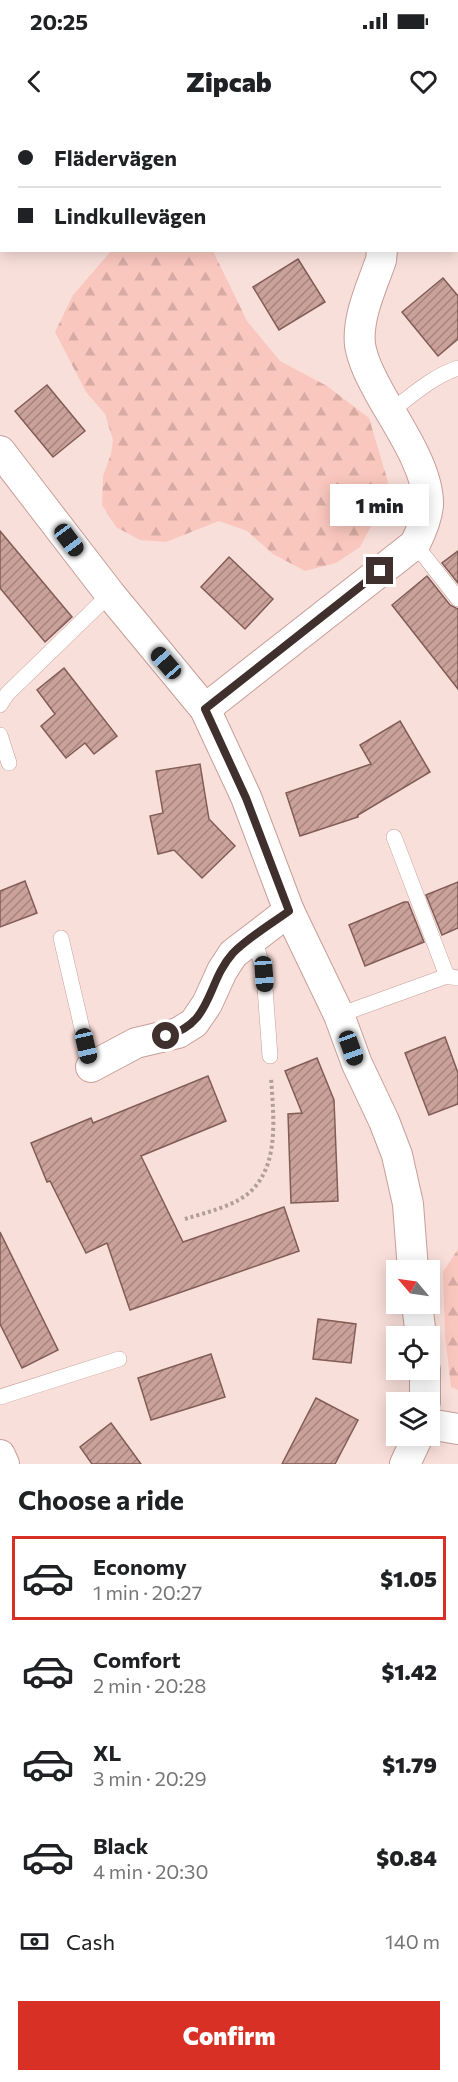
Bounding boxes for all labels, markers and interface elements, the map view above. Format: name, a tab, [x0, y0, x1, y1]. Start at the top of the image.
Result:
text: 20:25	[30, 8, 88, 35]
icon: back	[18, 65, 51, 98]
text: Zipcab	[186, 65, 272, 98]
icon: heart	[407, 65, 440, 98]
text: Flädervägen	[54, 144, 177, 171]
text: Lindkullevägen	[54, 202, 206, 229]
callout: 1 min	[330, 484, 430, 526]
text: 1 min	[355, 493, 404, 517]
car	[51, 520, 87, 560]
route end	[366, 557, 393, 584]
car	[147, 644, 185, 682]
car	[254, 955, 274, 993]
route start	[152, 1022, 179, 1049]
car	[73, 1026, 99, 1066]
car	[336, 1028, 366, 1068]
north arrow	[386, 1260, 440, 1314]
map controls	[386, 1260, 440, 1446]
button: locate	[386, 1326, 440, 1380]
button: layers	[386, 1392, 440, 1446]
text: Choose a ride	[18, 1483, 184, 1516]
icon: car	[21, 1551, 75, 1605]
text: Economy	[93, 1553, 187, 1580]
text: $1.05	[380, 1565, 437, 1592]
text: 1 min · 20:27	[93, 1580, 202, 1604]
icon: car	[21, 1644, 75, 1698]
text: Comfort	[93, 1646, 181, 1673]
text: $1.42	[382, 1658, 437, 1685]
text: 2 min · 20:28	[93, 1673, 206, 1697]
icon: car	[21, 1737, 75, 1791]
text: XL	[93, 1739, 121, 1766]
text: $1.79	[382, 1751, 437, 1778]
text: 3 min · 20:29	[93, 1766, 207, 1790]
icon: car	[21, 1830, 75, 1884]
text: Black	[93, 1832, 148, 1859]
text: $0.84	[376, 1844, 437, 1871]
text: 4 min · 20:30	[93, 1859, 209, 1883]
icon: cash	[18, 1925, 51, 1958]
text: Cash	[66, 1928, 115, 1955]
text: 140 m	[385, 1929, 440, 1953]
button: Confirm	[18, 2001, 440, 2070]

